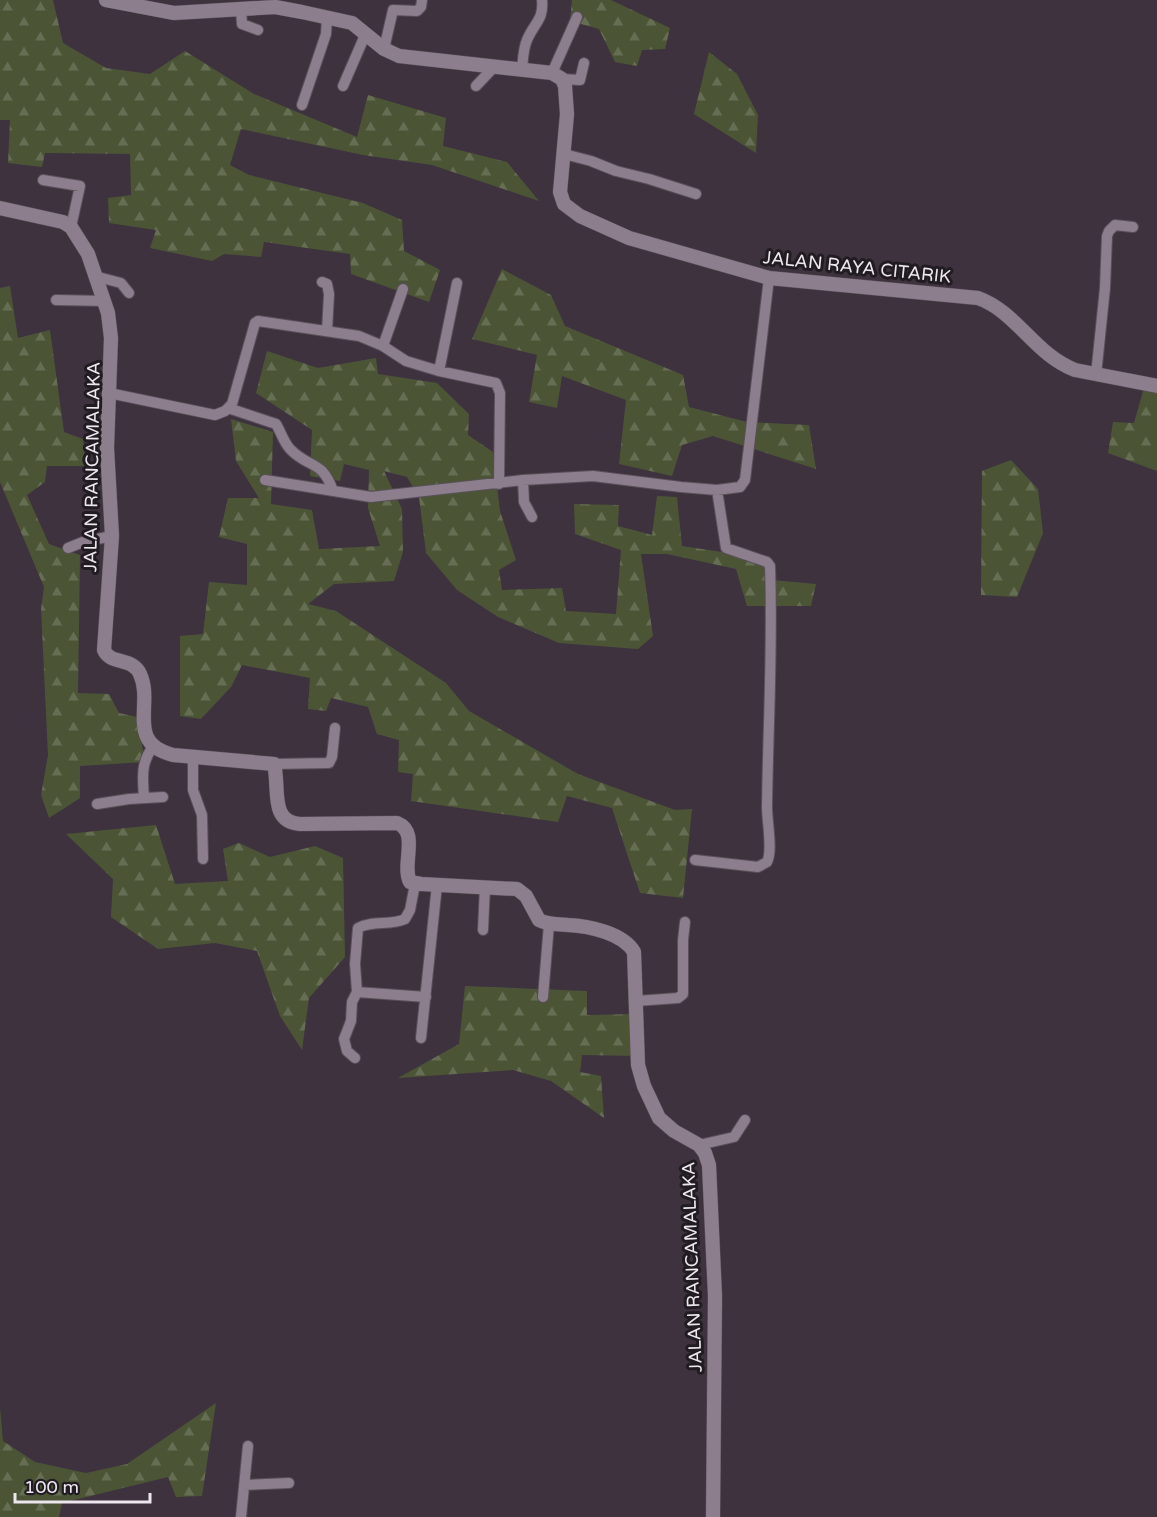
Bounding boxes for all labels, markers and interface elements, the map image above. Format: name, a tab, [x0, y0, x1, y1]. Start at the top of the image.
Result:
street label: JALAN RAYA CITARIK	[762, 246, 952, 288]
street label: JALAN RANCAMALAKA	[79, 362, 105, 572]
street label: JALAN RANCAMALAKA	[677, 1161, 707, 1373]
scale bar	[15, 1466, 150, 1504]
text: 100 m	[24, 1476, 79, 1498]

